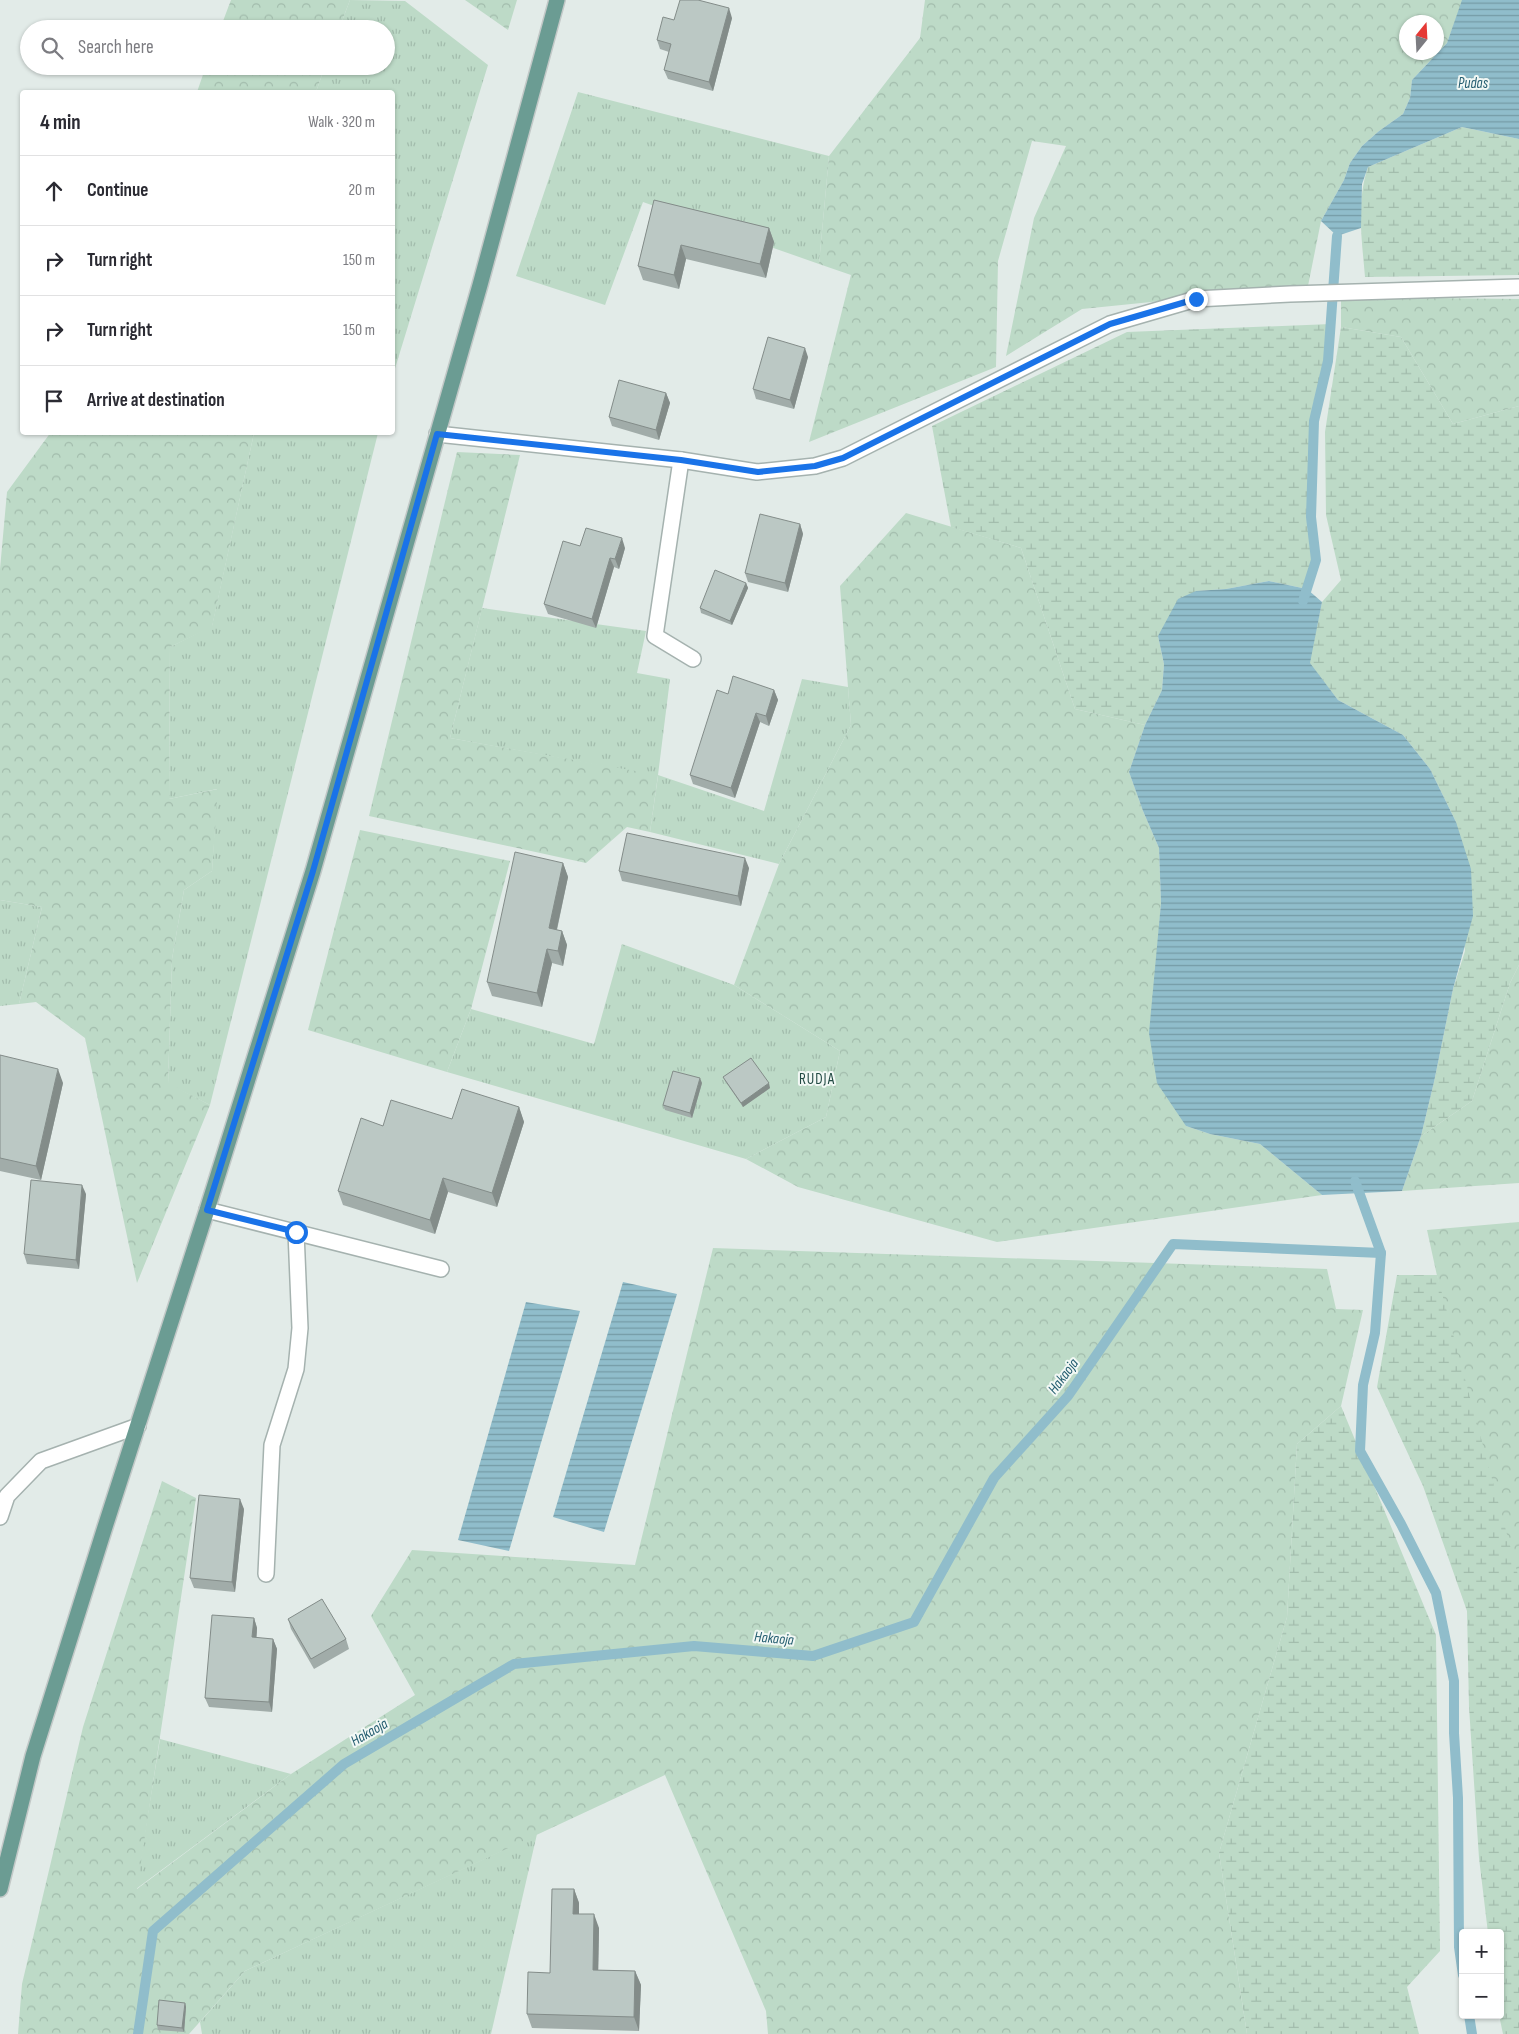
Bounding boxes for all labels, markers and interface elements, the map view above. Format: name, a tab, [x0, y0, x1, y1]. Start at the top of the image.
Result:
north arrow	[1399, 15, 1444, 60]
search box	[20, 20, 395, 75]
icon: search	[38, 34, 66, 62]
text: Search here	[78, 36, 154, 59]
water label: Pudas	[1458, 74, 1489, 93]
text: 4 min	[40, 110, 81, 135]
text: Walk · 320 m	[308, 113, 375, 132]
icon: ahead	[40, 177, 68, 205]
text: Continue	[87, 179, 148, 202]
text: 20 m	[348, 181, 375, 200]
icon: right	[40, 247, 68, 275]
text: Turn right	[87, 249, 152, 272]
text: 150 m	[343, 251, 375, 270]
route end	[1185, 288, 1208, 311]
icon: right	[40, 317, 68, 345]
text: Turn right	[87, 319, 152, 342]
text: 150 m	[343, 321, 375, 340]
icon: arrive	[40, 387, 68, 415]
text: Arrive at destination	[87, 389, 225, 412]
district label: RUDJA	[799, 1070, 835, 1089]
route start	[285, 1221, 308, 1244]
water label: Hakaoja	[1044, 1355, 1083, 1398]
water label: Hakaoja	[753, 1627, 795, 1650]
water label: Hakaoja	[347, 1714, 391, 1751]
map controls	[1459, 1929, 1504, 2019]
button: +	[1459, 1929, 1504, 1974]
button: −	[1459, 1974, 1504, 2019]

